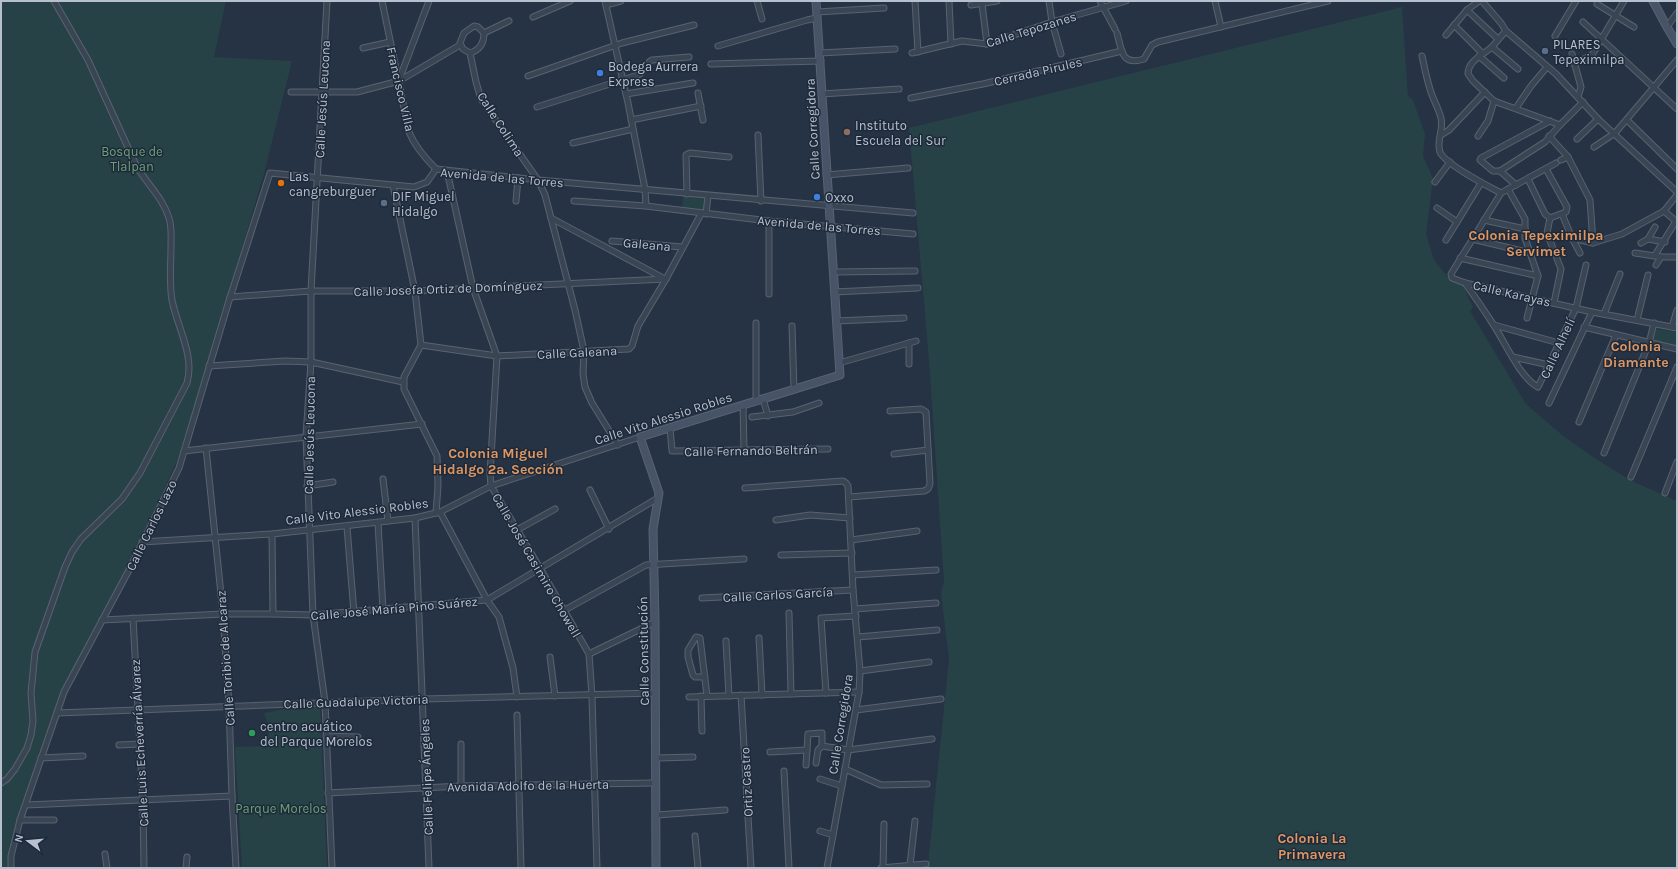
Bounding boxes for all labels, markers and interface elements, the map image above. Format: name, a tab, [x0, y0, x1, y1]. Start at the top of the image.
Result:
street label: Calle Tepozanes	[984, 9, 1078, 50]
place label: PILARES Tepeximilpa	[1553, 37, 1624, 67]
street label: Calle Jesús Leucona	[312, 40, 333, 158]
street label: Francisco Villa	[383, 45, 418, 133]
marker: PILARES Tepeximilpa	[1540, 46, 1550, 56]
street label: Cerrada Pirules	[993, 54, 1084, 89]
place label: Bodega Aurrera Express	[608, 59, 698, 89]
marker: Bodega Aurrera Express	[595, 68, 605, 78]
street label: Calle Corregidora	[802, 78, 823, 180]
street label: Calle Colima	[474, 89, 527, 159]
place label: Instituto Escuela del Sur	[855, 118, 946, 148]
marker: Instituto Escuela del Sur	[842, 127, 852, 137]
park label: Bosque de Tlalpan	[101, 144, 163, 174]
street label: Avenida de las Torres	[440, 165, 564, 190]
place label: Las cangreburguer	[289, 169, 376, 199]
marker: Las cangreburguer	[276, 178, 286, 188]
place label: DIF Miguel Hidalgo	[392, 189, 455, 219]
place label: Oxxo	[825, 190, 854, 205]
marker: Oxxo	[812, 192, 822, 202]
marker: DIF Miguel Hidalgo	[379, 198, 389, 208]
street label: Avenida de las Torres	[757, 213, 881, 238]
district label: Colonia Tepeximilpa Servimet	[1469, 227, 1603, 260]
street label: Galeana	[622, 235, 672, 254]
street label: Calle Karayas	[1472, 277, 1552, 310]
street label: Calle Josefa Ortiz de Domínguez	[353, 278, 543, 299]
street label: Calle Alhelí	[1537, 315, 1578, 381]
district label: Colonia Diamante	[1603, 338, 1669, 371]
street label: Calle Galeana	[537, 343, 617, 362]
street label: Calle Jesús Leucona	[301, 376, 318, 494]
street label: Calle Vito Alessio Robles	[592, 389, 734, 448]
street label: Calle Fernando Beltrán	[684, 442, 818, 459]
district label: Colonia Miguel Hidalgo 2a. Sección	[433, 445, 563, 478]
street label: Calle Carlos Lazo	[123, 477, 180, 573]
street label: Calle José Casimiro Chowell	[489, 490, 584, 640]
street label: Calle Vito Alessio Robles	[285, 495, 430, 528]
street label: Calle Carlos García	[722, 584, 834, 605]
street label: Calle Toribio de Alcaraz	[213, 590, 238, 726]
street label: Calle José María Pino Suárez	[310, 594, 478, 623]
street label: Calle Constitución	[635, 596, 652, 706]
street label: Calle Luis Echeverría Álvarez	[126, 659, 151, 827]
street label: Calle Corregidora	[825, 673, 856, 775]
street label: Calle Guadalupe Victoria	[283, 691, 429, 712]
street label: Calle Felipe Ángeles	[415, 718, 436, 836]
place label: centro acuático del Parque Morelos	[260, 719, 373, 750]
marker: centro acuático del Parque Morelos	[247, 728, 257, 738]
street label: Ortiz Castro	[737, 747, 756, 817]
street label: Avenida Adolfo de la Huerta	[447, 777, 609, 794]
park label: Parque Morelos	[235, 801, 327, 817]
north arrow	[8, 821, 48, 861]
district label: Colonia La Primavera	[1277, 830, 1347, 863]
text: N	[12, 833, 26, 844]

